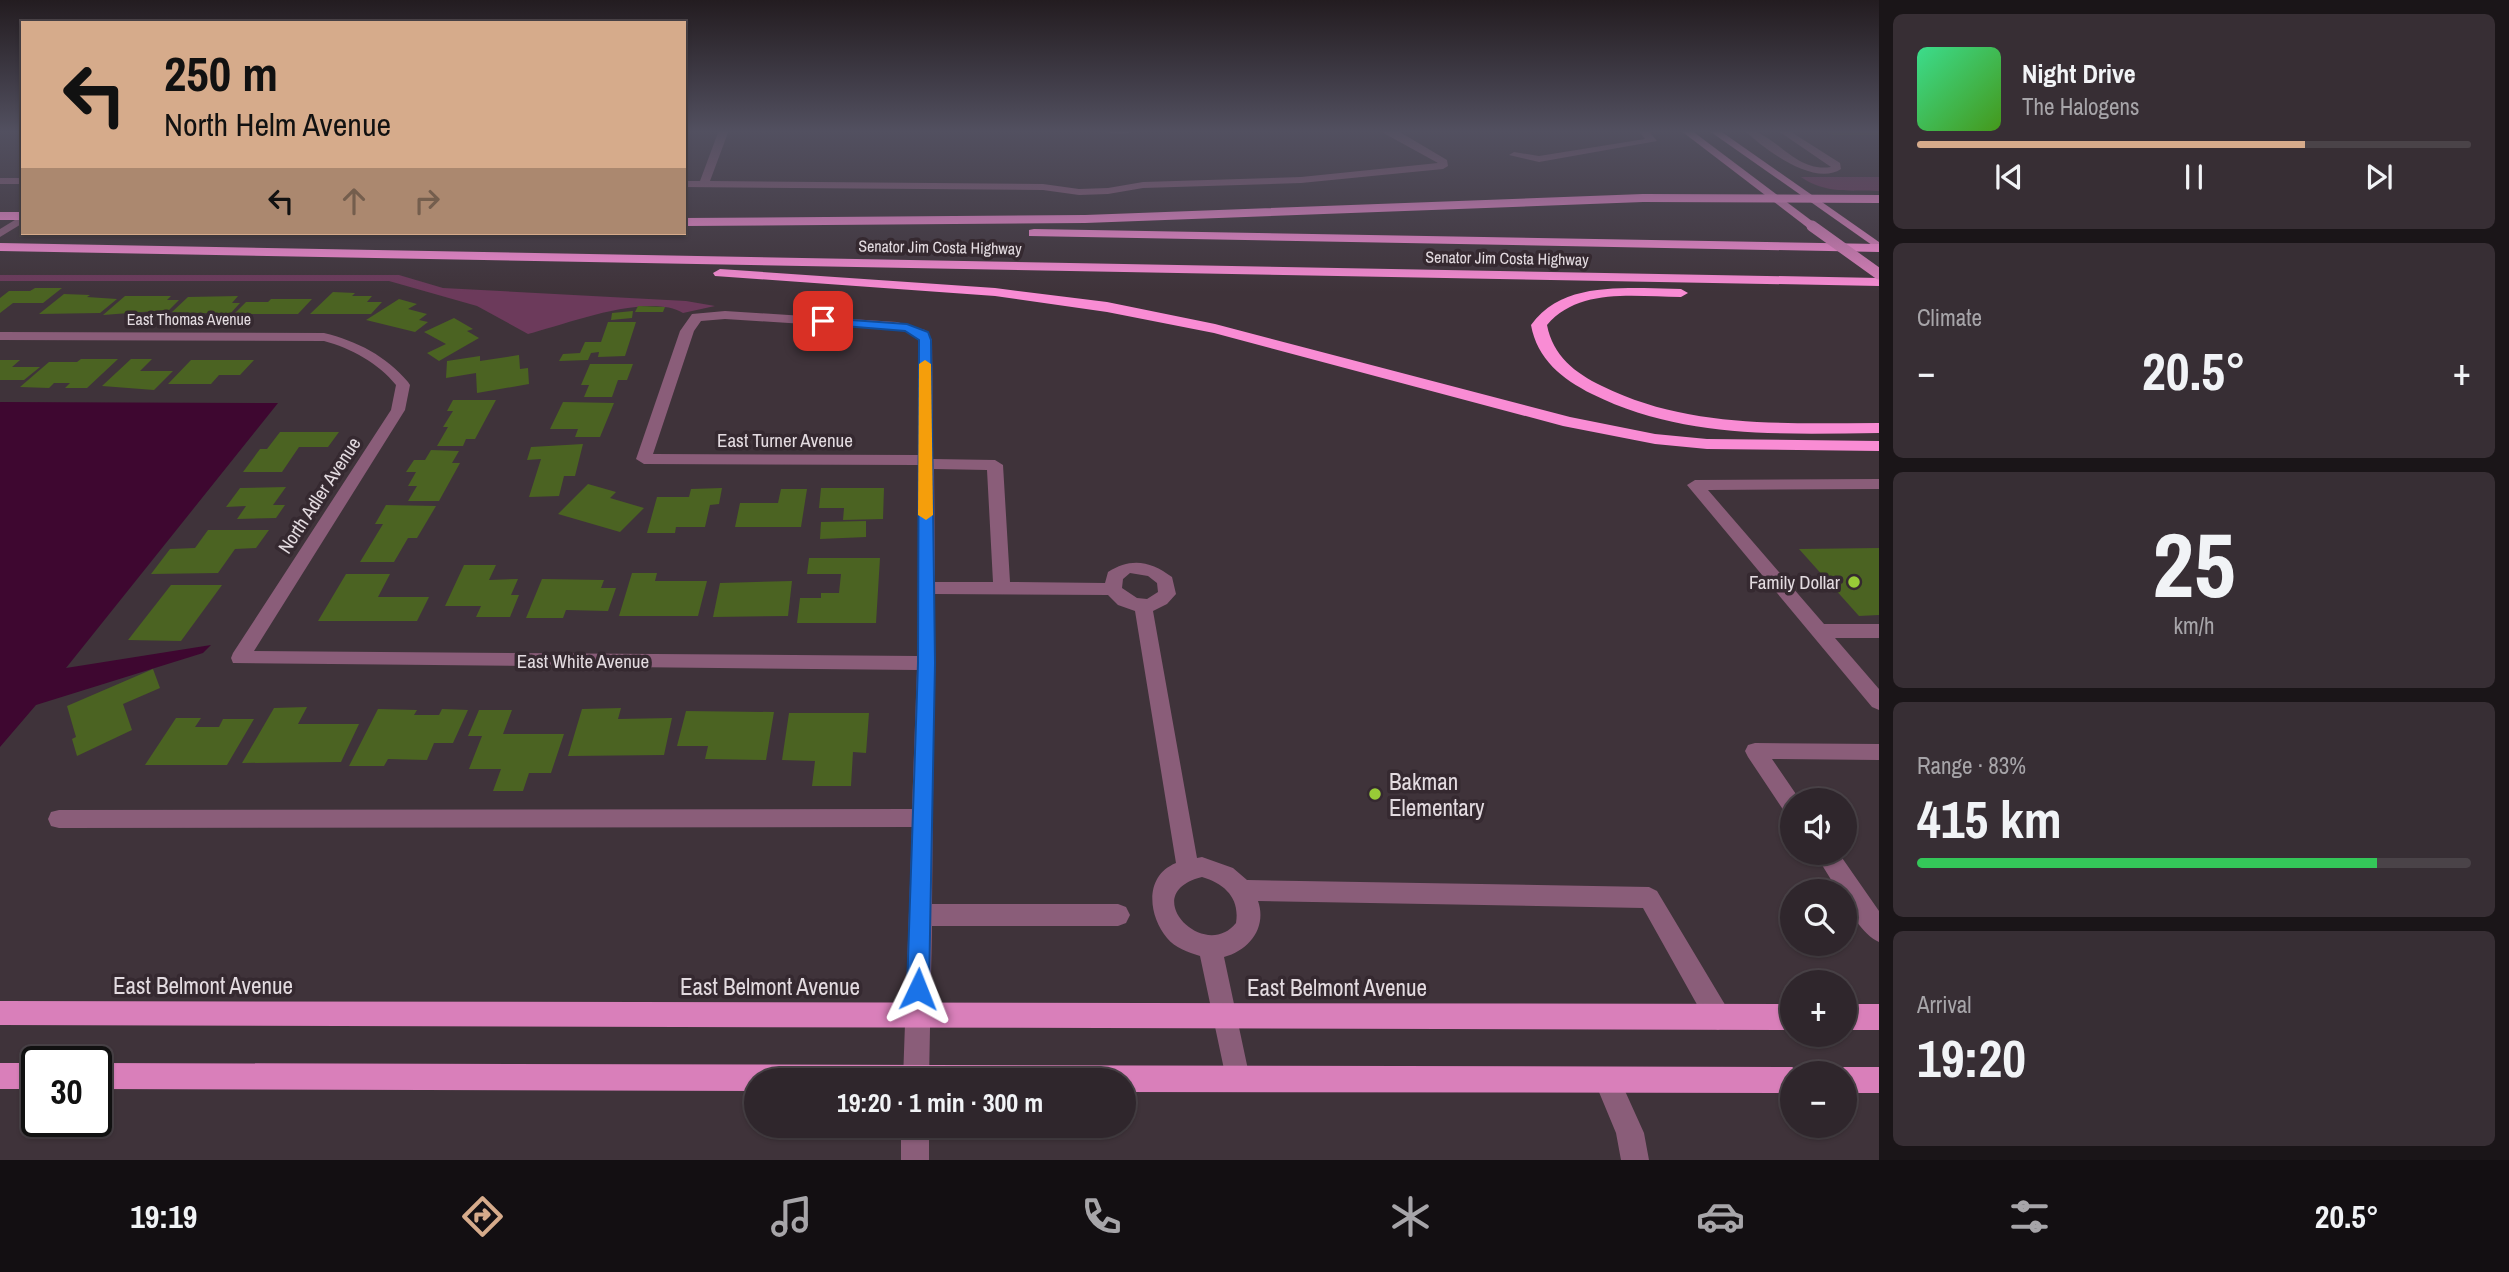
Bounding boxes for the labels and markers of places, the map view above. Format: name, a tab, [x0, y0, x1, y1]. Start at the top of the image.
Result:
pin	[793, 291, 853, 351]
place label: Family Dollar	[1749, 569, 1841, 595]
marker: Family Dollar	[1846, 574, 1862, 590]
place label: Bakman Elementary	[1389, 766, 1485, 823]
marker: Bakman Elementary	[1367, 786, 1383, 802]

